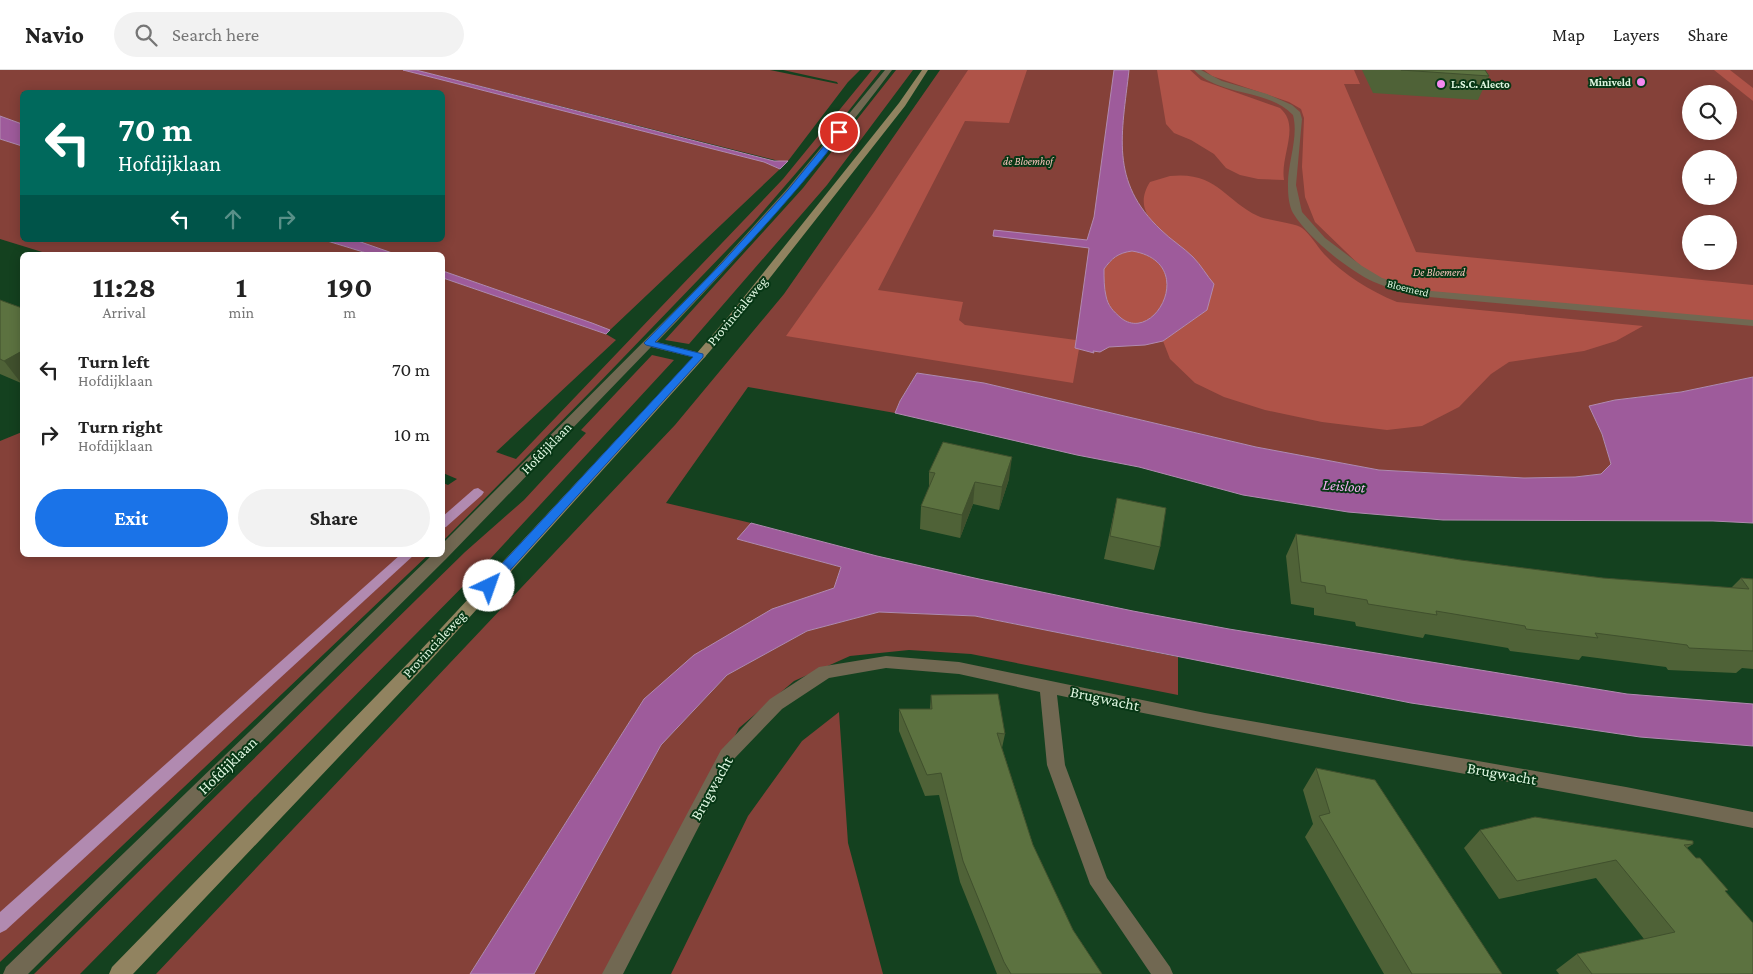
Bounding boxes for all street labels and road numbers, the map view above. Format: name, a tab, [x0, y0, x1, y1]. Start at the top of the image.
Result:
street label: Provincialeweg	[704, 273, 771, 349]
street label: Bloemerd	[1386, 277, 1430, 299]
street label: Hofdijklaan	[517, 419, 576, 478]
street label: Provincialeweg	[399, 607, 469, 681]
street label: Brugwacht	[1069, 683, 1142, 715]
street label: Hofdijklaan	[195, 733, 261, 798]
street label: Brugwacht	[687, 753, 737, 824]
street label: Brugwacht	[1466, 759, 1539, 789]

